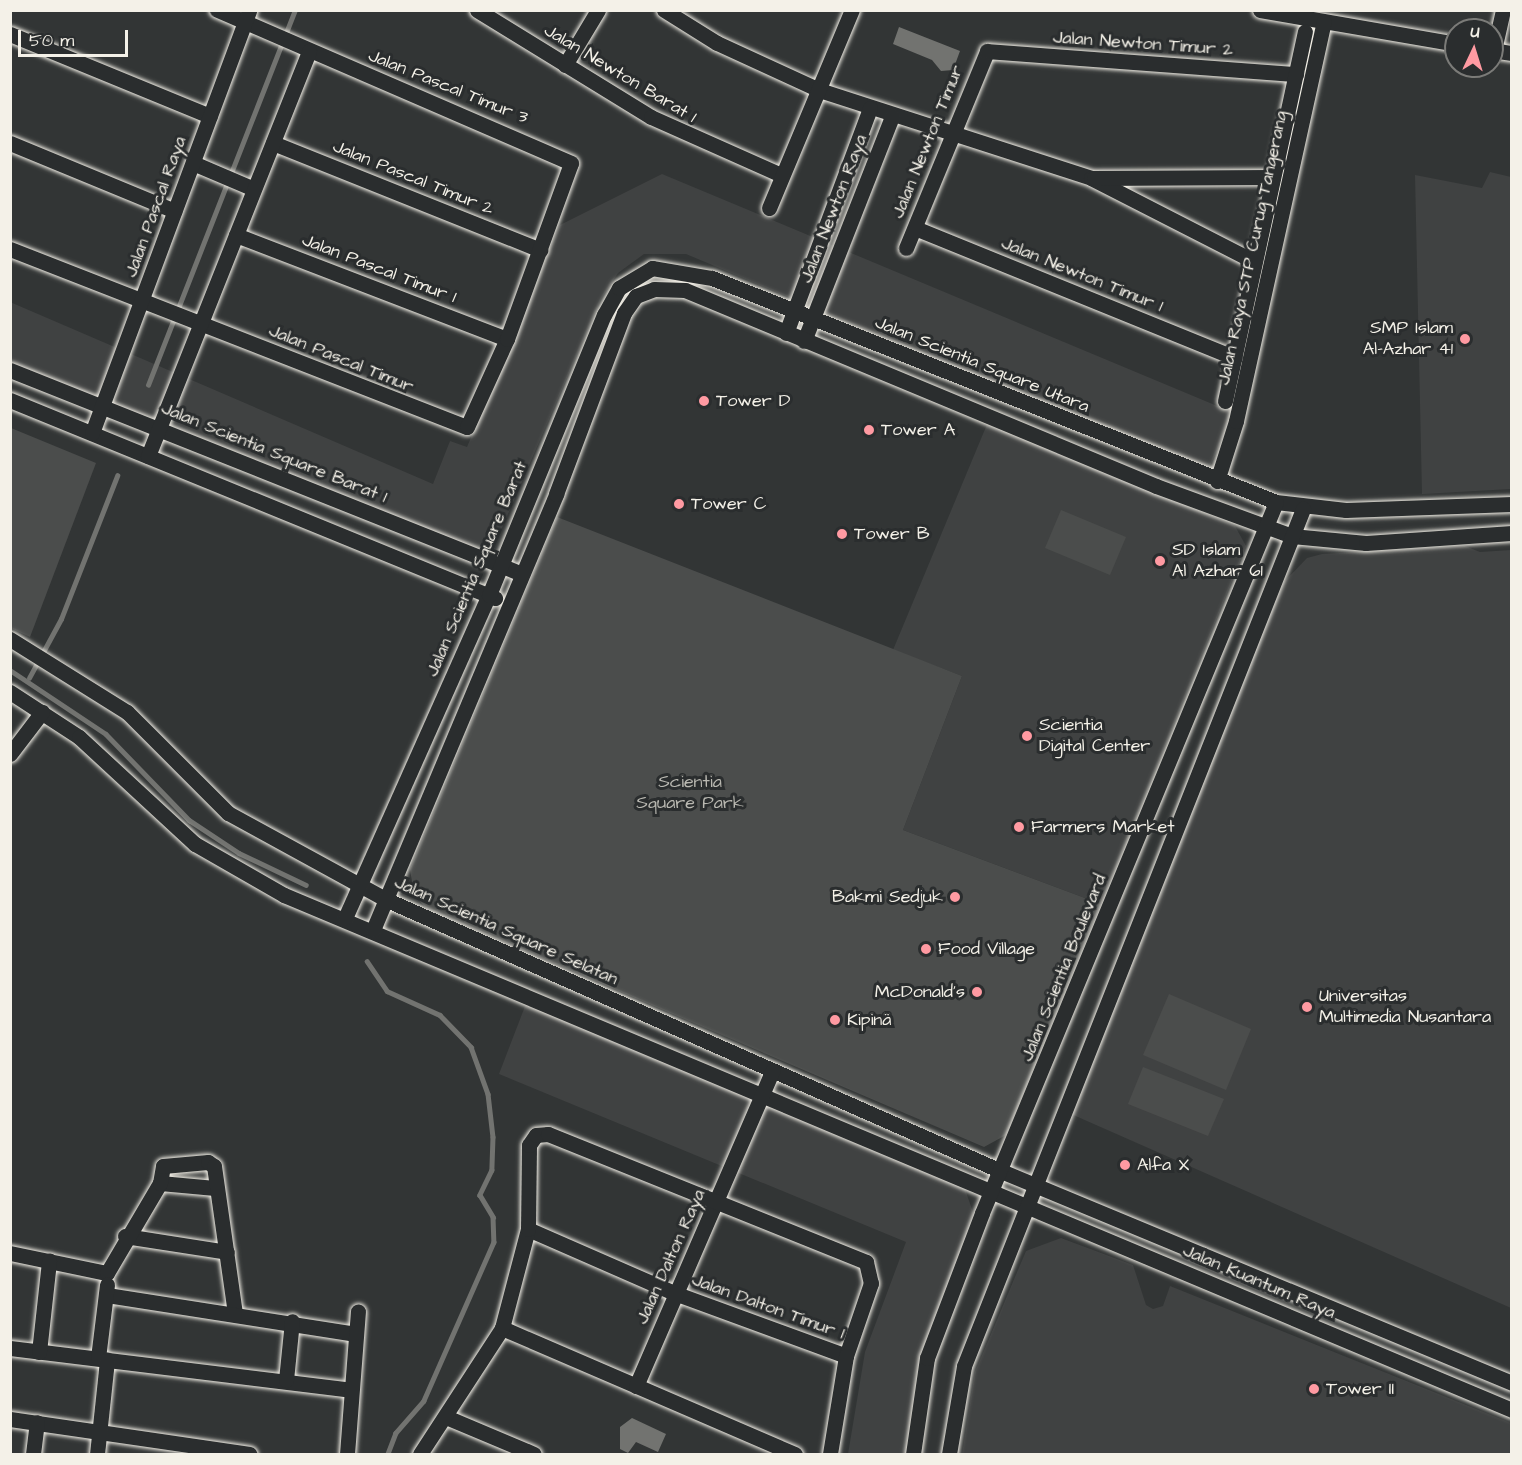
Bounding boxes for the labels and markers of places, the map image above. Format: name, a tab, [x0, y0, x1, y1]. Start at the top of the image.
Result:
place label: SMP Islam Al-Azhar 41	[1363, 318, 1453, 360]
marker: SMP Islam Al-Azhar 41	[1458, 332, 1472, 346]
place label: Tower D	[716, 390, 790, 412]
marker: Tower D	[697, 394, 711, 408]
place label: Tower A	[881, 419, 955, 441]
marker: Tower A	[862, 423, 876, 437]
place label: Tower C	[691, 493, 767, 515]
marker: Tower C	[672, 497, 686, 511]
place label: Tower B	[854, 523, 930, 545]
marker: Tower B	[835, 527, 849, 541]
place label: SD Islam Al Azhar 61	[1172, 540, 1263, 582]
marker: SD Islam Al Azhar 61	[1153, 554, 1167, 568]
place label: Scientia Digital Center	[1039, 715, 1150, 758]
marker: Scientia Digital Center	[1020, 729, 1034, 743]
place label: Farmers Market	[1031, 816, 1175, 838]
marker: Farmers Market	[1012, 820, 1026, 834]
place label: Bakmi Sedjuk	[832, 886, 943, 908]
marker: Bakmi Sedjuk	[948, 890, 962, 904]
place label: Food Village	[938, 938, 1035, 960]
marker: Food Village	[919, 942, 933, 956]
place label: McDonald's	[875, 981, 965, 1003]
marker: McDonald's	[970, 985, 984, 999]
place label: Universitas Multimedia Nusantara	[1319, 986, 1491, 1028]
marker: Universitas Multimedia Nusantara	[1300, 1000, 1314, 1014]
place label: Kipinä	[847, 1009, 892, 1031]
marker: Kipinä	[828, 1013, 842, 1027]
place label: Alfa X	[1137, 1154, 1189, 1176]
marker: Alfa X	[1118, 1158, 1132, 1172]
place label: Tower II	[1326, 1378, 1394, 1400]
marker: Tower II	[1307, 1382, 1321, 1396]

